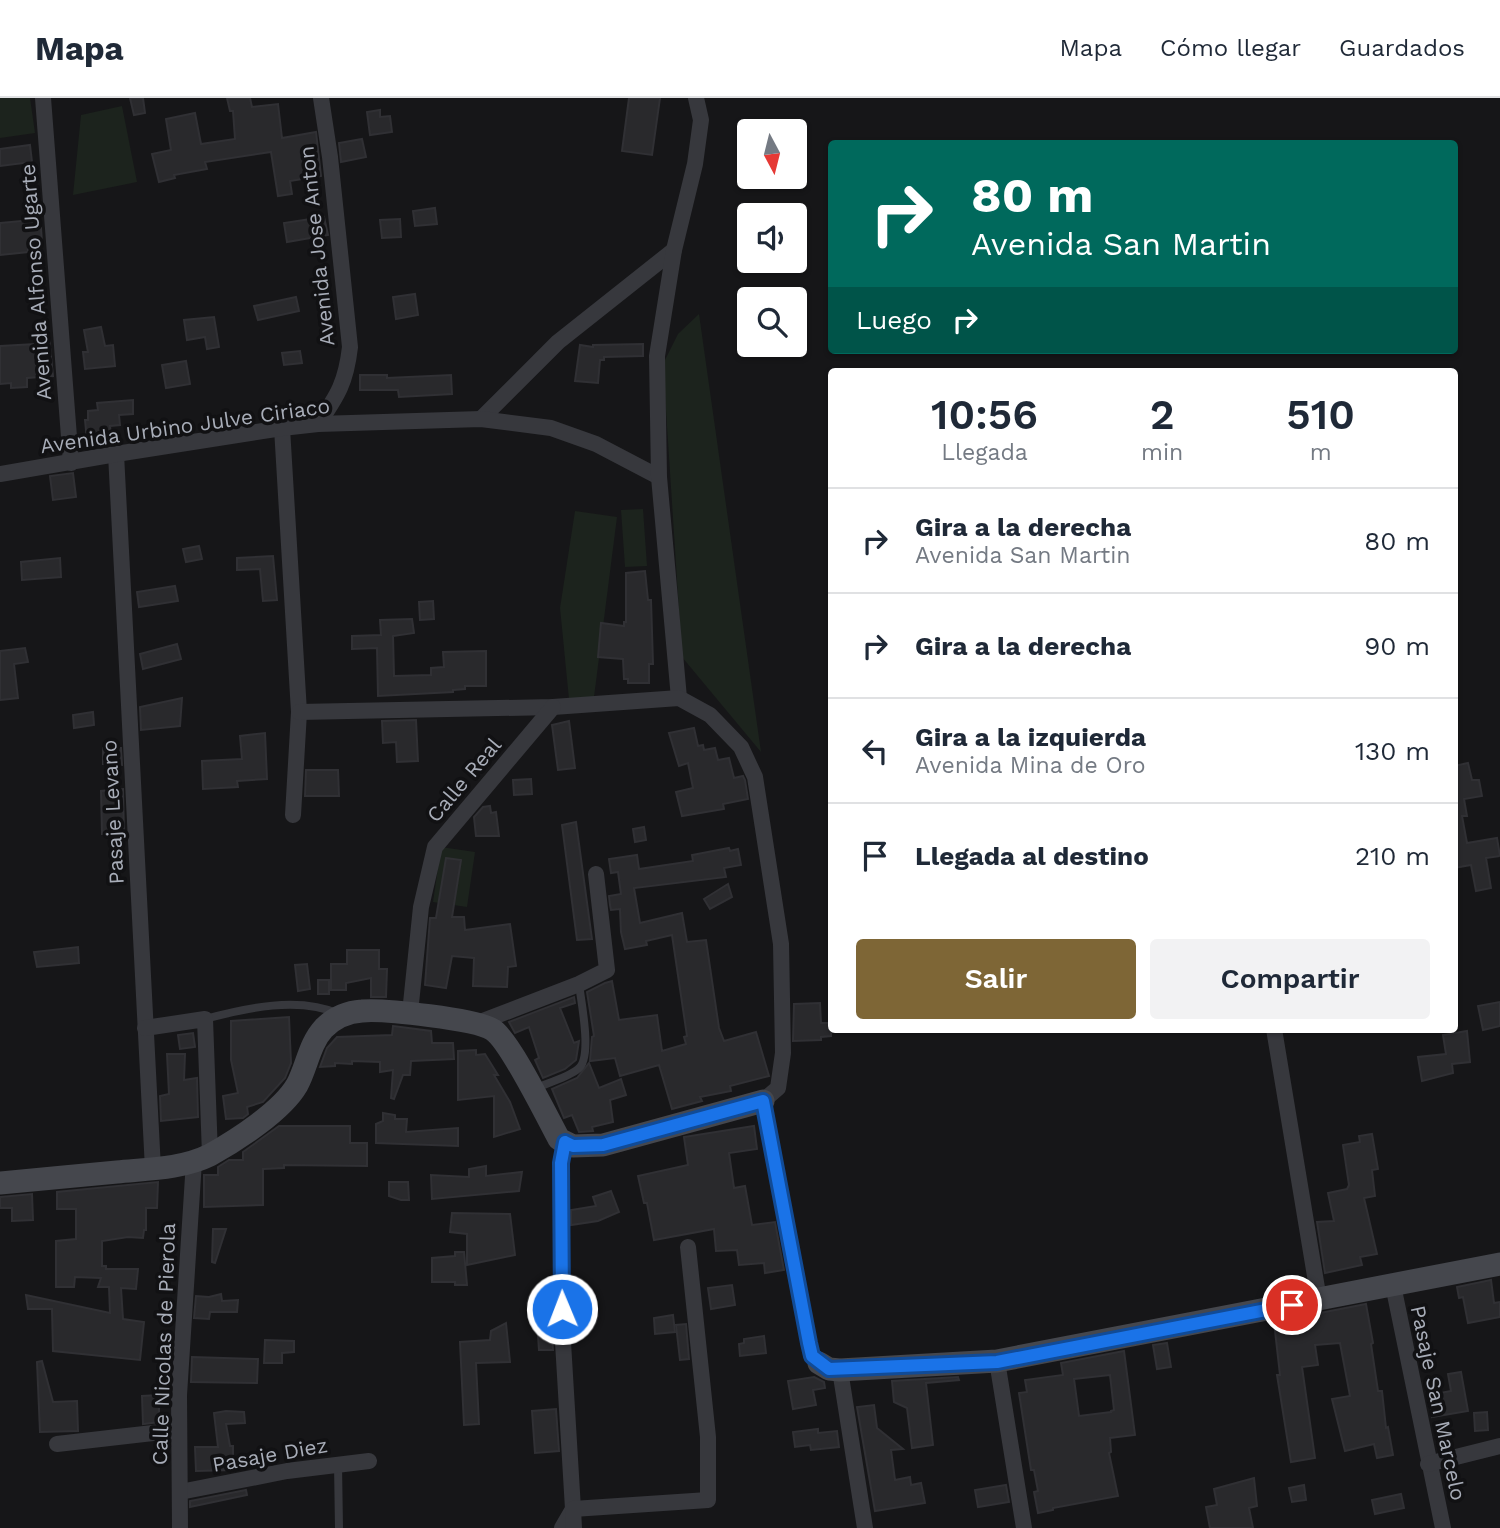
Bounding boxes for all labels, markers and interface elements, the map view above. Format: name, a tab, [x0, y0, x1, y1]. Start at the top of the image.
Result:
text: Mapa	[35, 29, 124, 68]
text: Mapa	[1060, 34, 1122, 62]
text: Cómo llegar	[1160, 34, 1301, 62]
text: Guardados	[1339, 34, 1465, 62]
north arrow	[737, 119, 807, 189]
map controls	[737, 119, 807, 357]
street label: Avenida Jose Anton	[294, 145, 339, 347]
street label: Avenida Alfonso Ugarte	[15, 163, 56, 401]
text: 80 m	[971, 166, 1093, 224]
icon: right	[856, 168, 947, 259]
button: sound	[737, 203, 807, 273]
text: Avenida San Martin	[971, 225, 1271, 263]
button: search	[737, 287, 807, 357]
icon: right	[946, 301, 984, 339]
text: Luego	[856, 305, 932, 335]
text: 10:56	[931, 390, 1038, 439]
text: 2	[1150, 390, 1175, 439]
text: 510	[1286, 390, 1355, 439]
street label: Avenida Urbino Julve Ciriaco	[39, 393, 331, 458]
text: Llegada	[941, 439, 1028, 466]
text: min	[1141, 439, 1183, 466]
text: m	[1310, 439, 1332, 466]
text: Gira a la derecha	[915, 512, 1131, 542]
icon: right	[856, 522, 894, 560]
text: 80 m	[1364, 526, 1430, 556]
text: Avenida San Martin	[915, 542, 1131, 569]
icon: right	[856, 627, 894, 665]
text: Gira a la derecha	[915, 631, 1131, 661]
text: 90 m	[1364, 631, 1430, 661]
text: Gira a la izquierda	[915, 722, 1146, 752]
street label: Calle Real	[421, 732, 506, 827]
icon: left	[856, 732, 894, 770]
text: 130 m	[1355, 736, 1430, 766]
street label: Pasaje Levano	[96, 739, 129, 885]
text: Avenida Mina de Oro	[915, 752, 1146, 779]
icon: arrive	[856, 837, 894, 875]
text: Llegada al destino	[915, 841, 1149, 871]
text: 210 m	[1355, 841, 1430, 871]
button: Salir	[856, 939, 1136, 1019]
button: Compartir	[1150, 939, 1430, 1019]
street label: Calle Nicolas de Pierola	[147, 1222, 180, 1466]
position arrow	[525, 1272, 599, 1346]
pin	[1262, 1275, 1322, 1335]
icon: arrive	[1273, 1286, 1311, 1324]
street label: Pasaje San Marcelo	[1406, 1303, 1471, 1503]
street label: Pasaje Diez	[210, 1432, 329, 1477]

